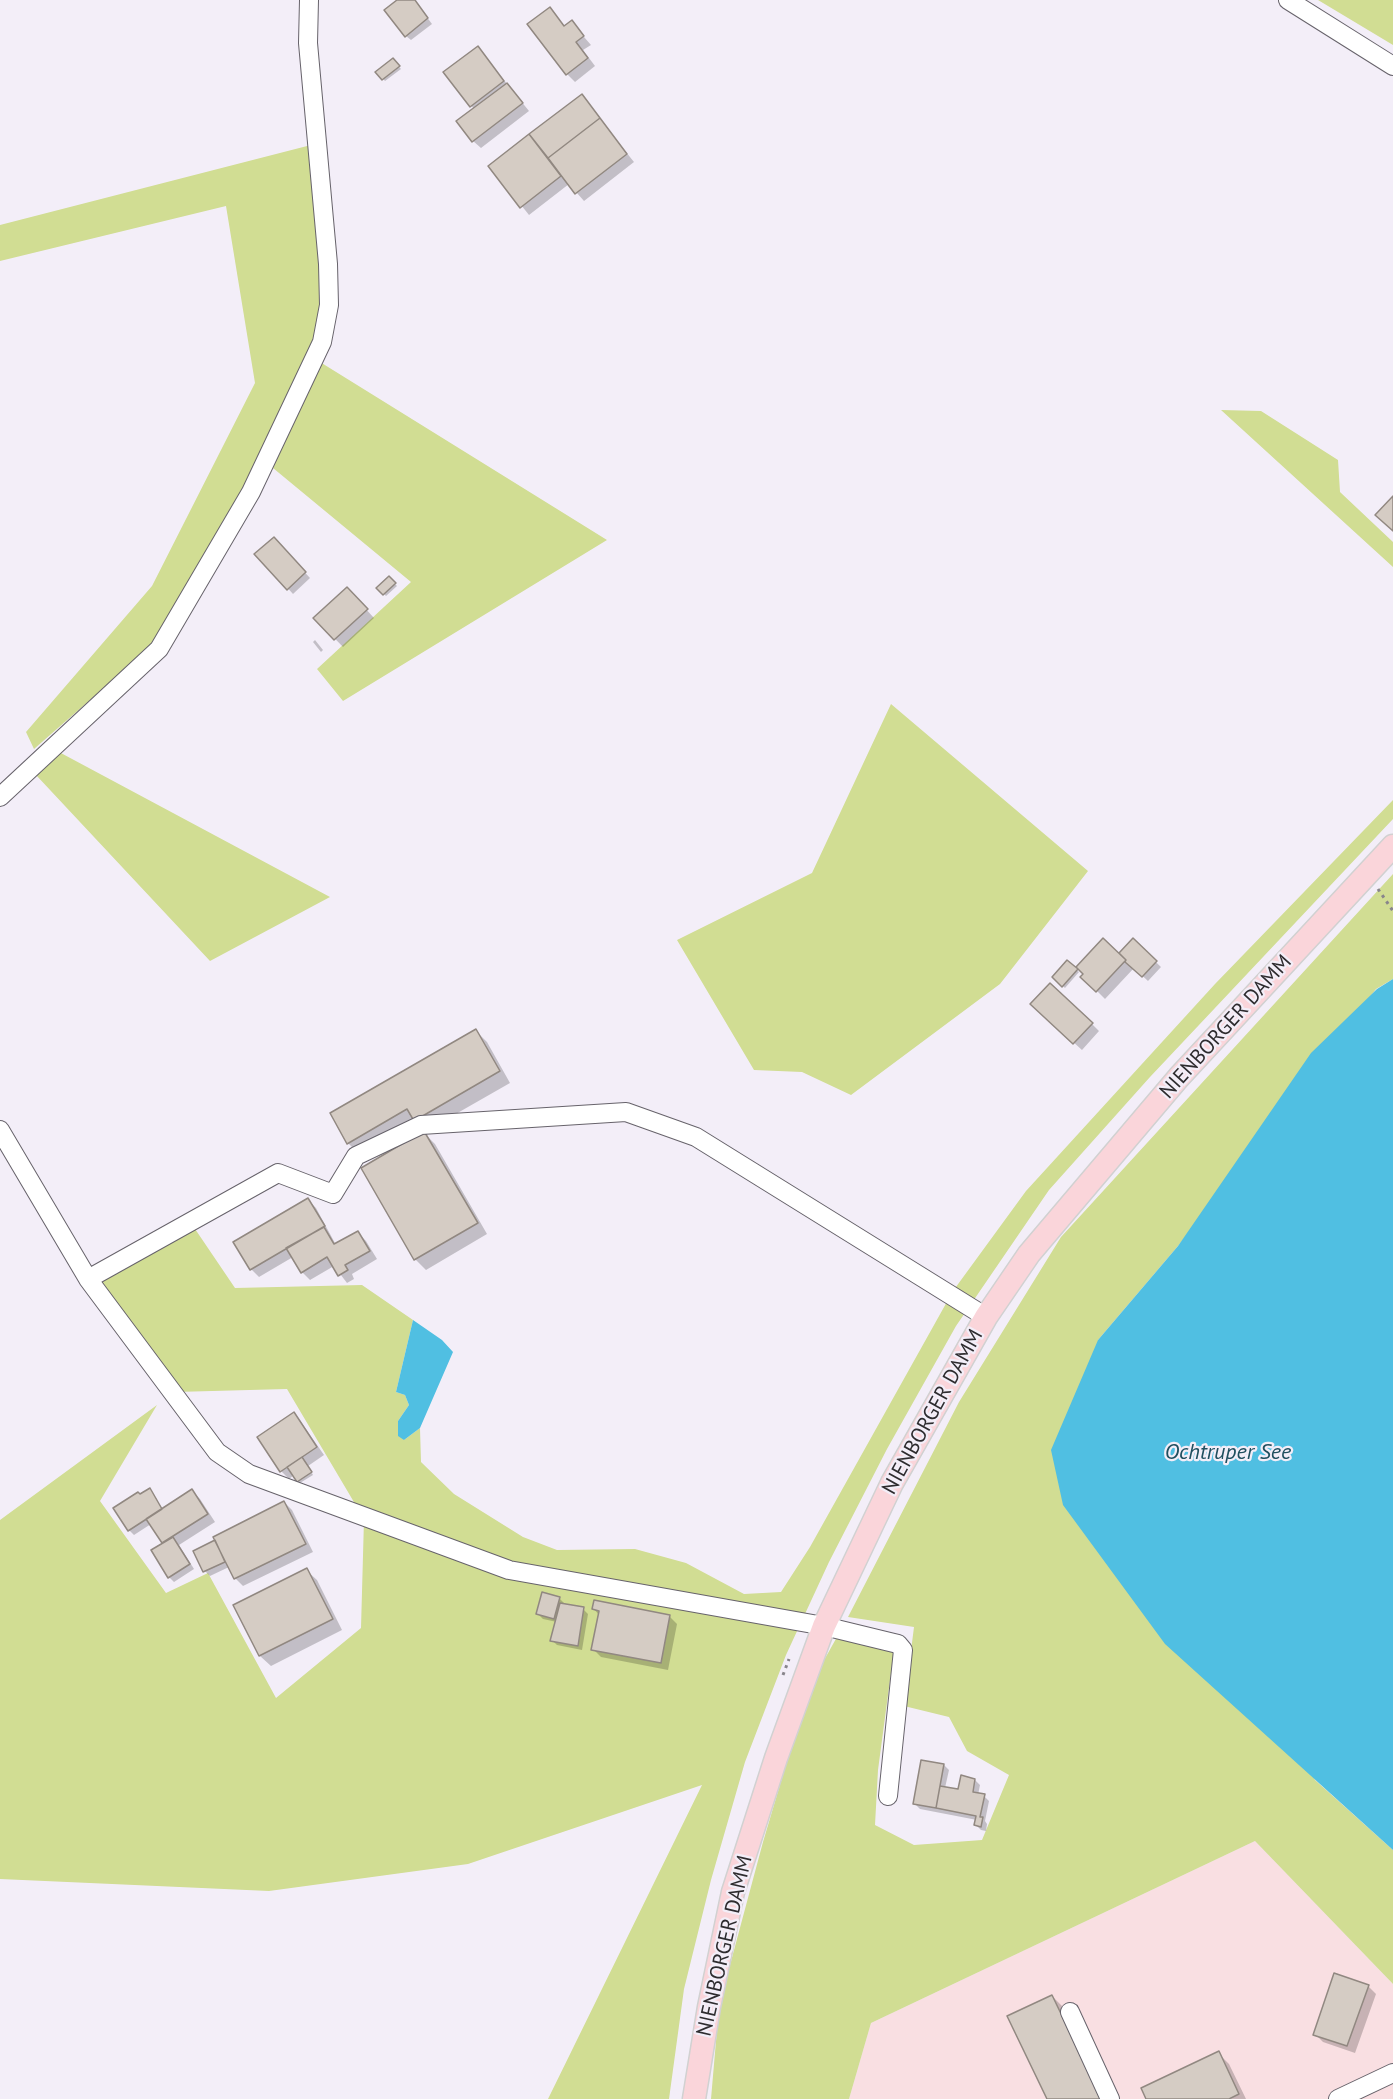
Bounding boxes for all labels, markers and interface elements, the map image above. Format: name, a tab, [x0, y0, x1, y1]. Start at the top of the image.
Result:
street label: NIENBORGER DAMM	[1155, 950, 1297, 1104]
street label: NIENBORGER DAMM	[877, 1325, 989, 1499]
water label: Ochtruper See	[1165, 1440, 1291, 1466]
street label: NIENBORGER DAMM	[692, 1853, 758, 2039]

